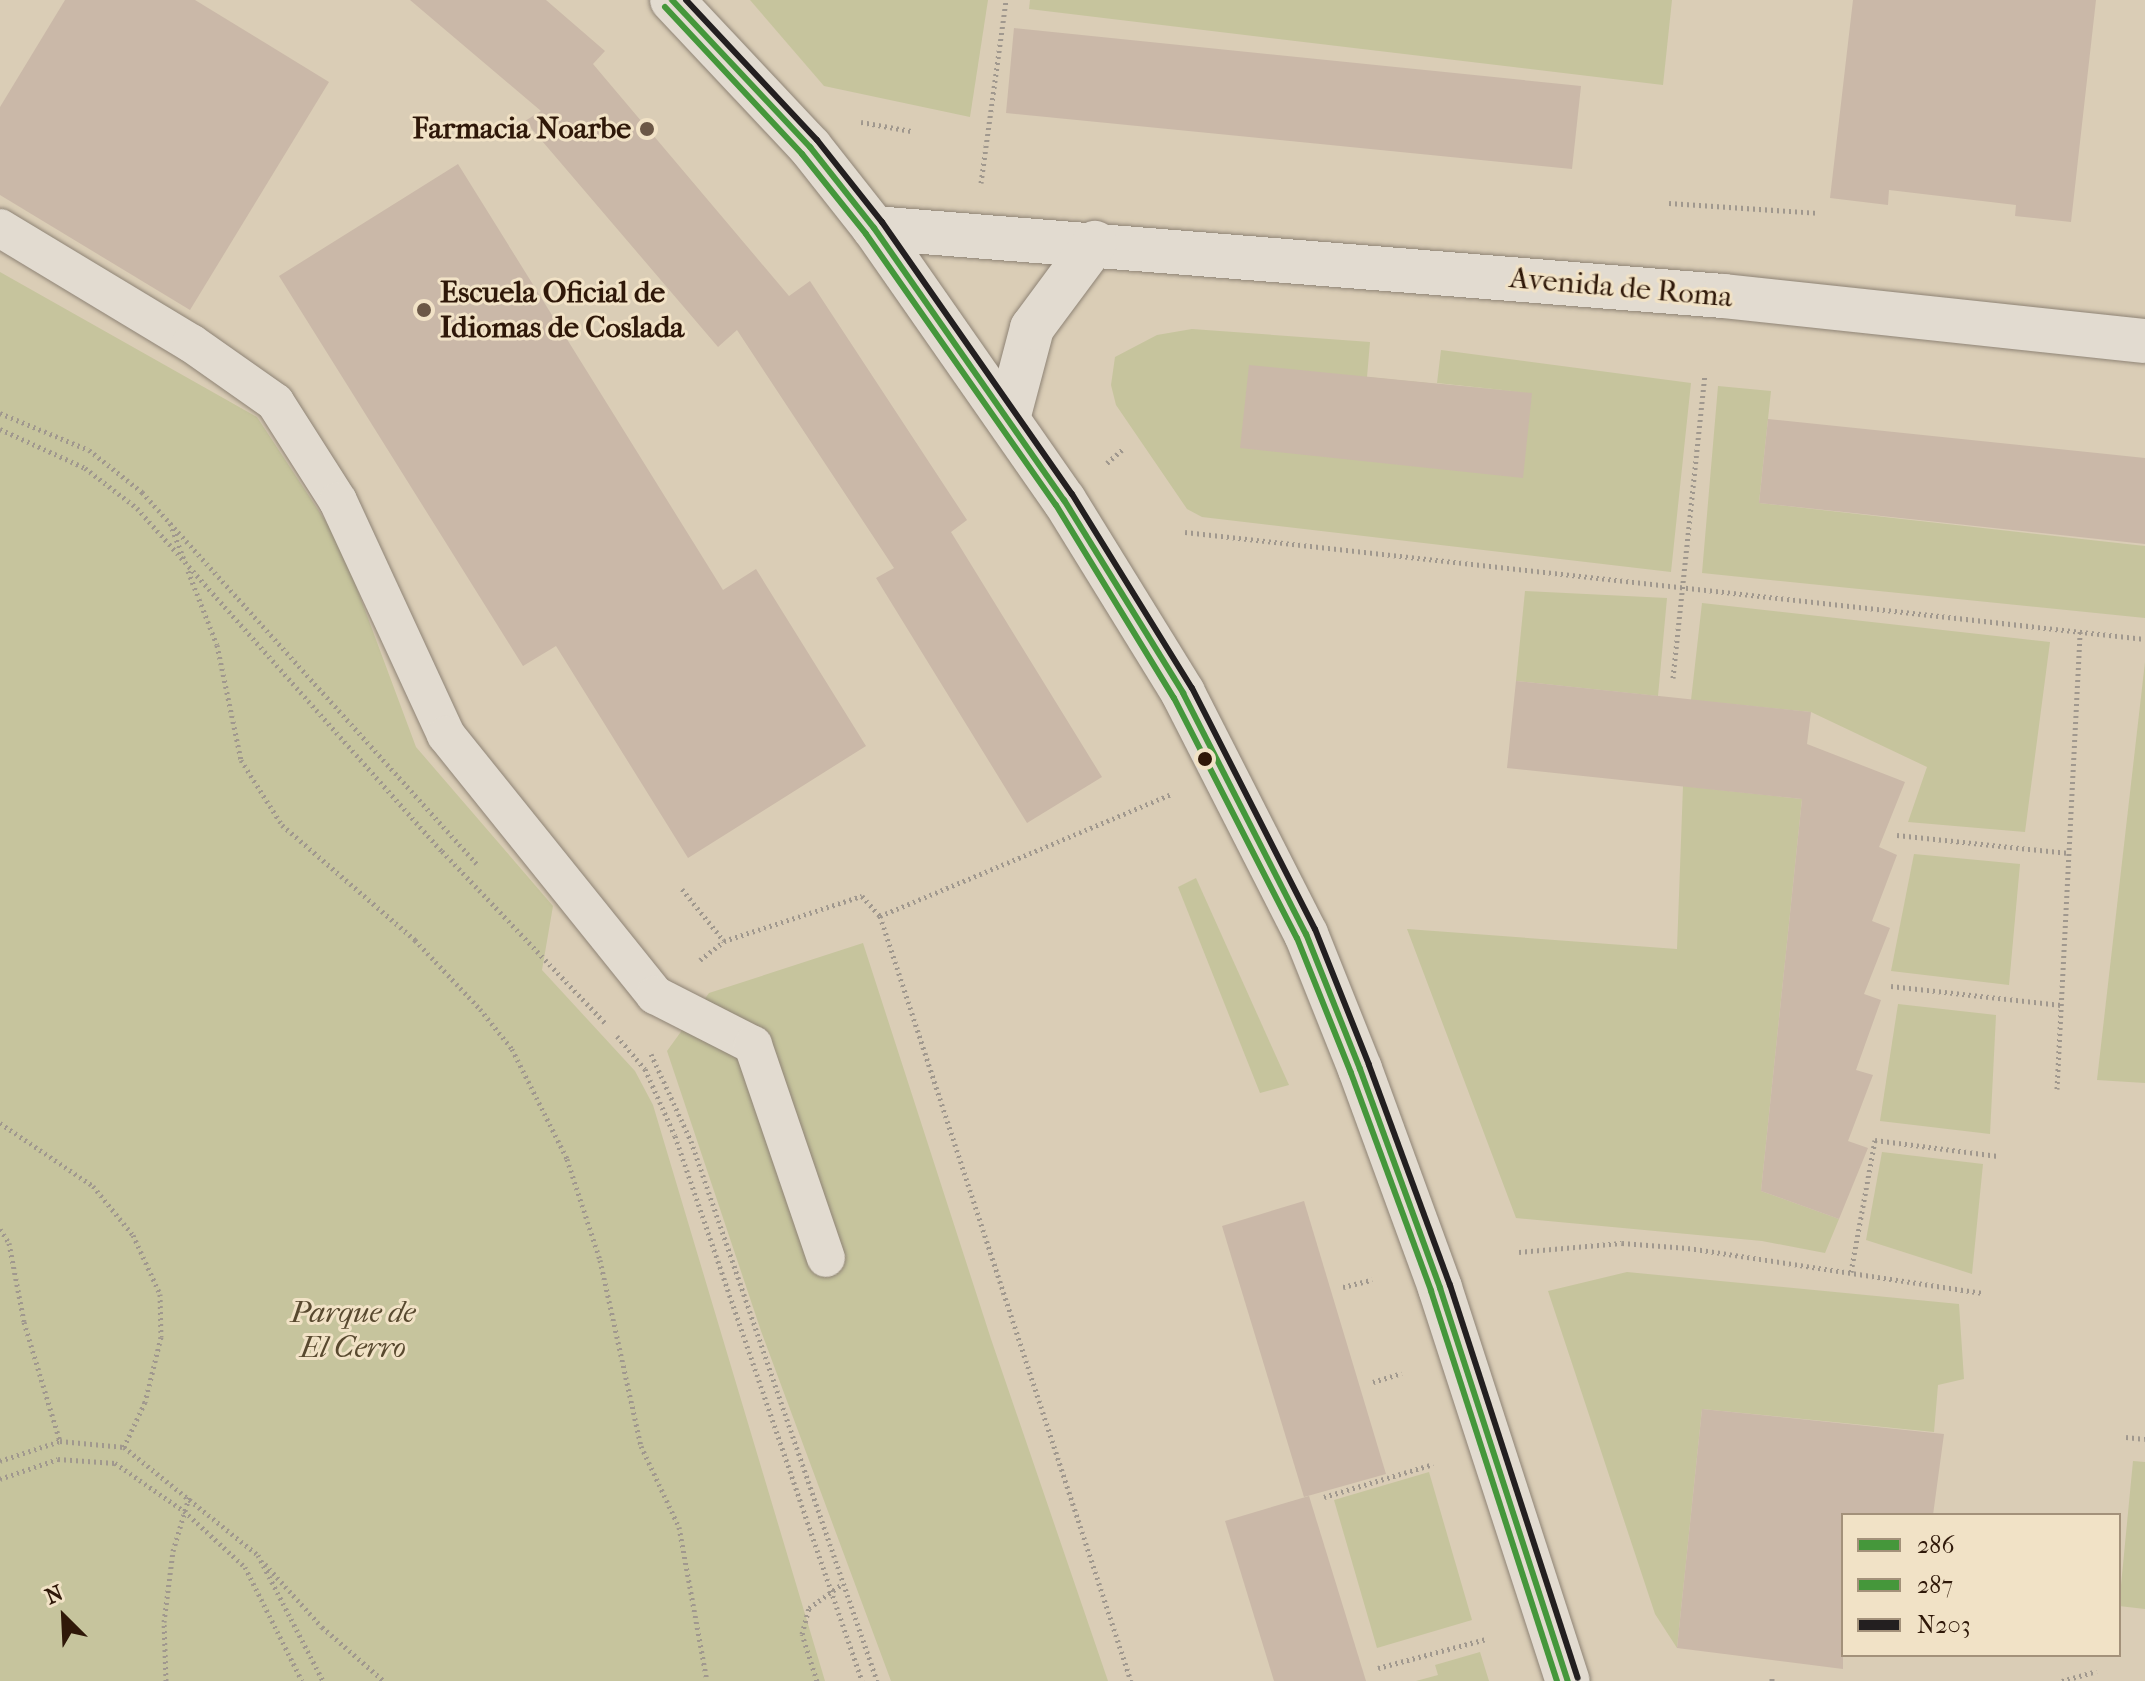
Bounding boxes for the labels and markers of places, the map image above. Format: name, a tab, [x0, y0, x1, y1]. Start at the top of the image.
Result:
place label: Farmacia Noarbe	[413, 111, 631, 147]
marker: Farmacia Noarbe	[638, 120, 656, 138]
place label: Escuela Oficial de Idiomas de Coslada	[440, 275, 684, 346]
marker: Escuela Oficial de Idiomas de Coslada	[415, 301, 433, 319]
unlabelled marker	[1197, 751, 1213, 767]

